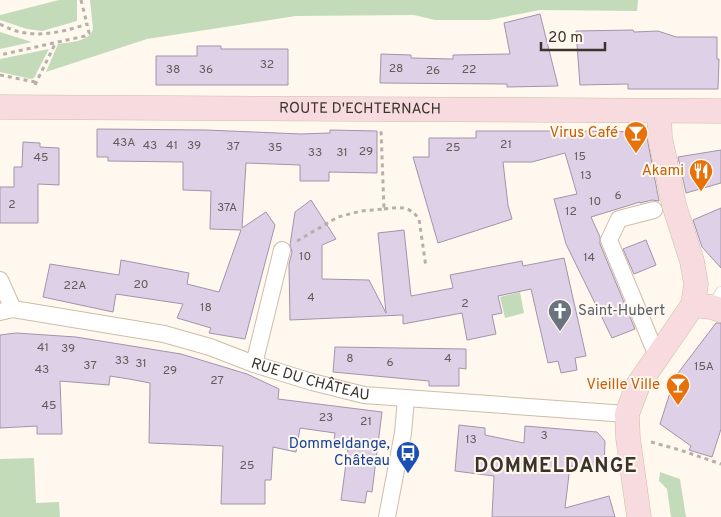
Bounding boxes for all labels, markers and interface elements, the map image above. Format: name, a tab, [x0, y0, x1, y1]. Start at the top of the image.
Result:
scale bar	[541, 20, 605, 52]
text: 20 m	[548, 29, 583, 48]
house number: 32	[260, 57, 274, 73]
house number: 28	[389, 61, 403, 77]
house number: 38	[166, 62, 180, 78]
house number: 36	[199, 62, 213, 78]
house number: 22	[462, 62, 476, 78]
house number: 26	[426, 63, 440, 79]
street label: ROUTE D'ECHTERNACH	[279, 99, 441, 119]
bar icon: Virus Café	[623, 120, 649, 154]
place label: Virus Café	[549, 124, 618, 143]
house number: 43A	[113, 135, 135, 151]
house number: 21	[500, 137, 512, 153]
house number: 43	[143, 138, 157, 154]
house number: 41	[166, 138, 178, 154]
house number: 39	[187, 138, 201, 154]
house number: 37	[226, 139, 240, 155]
house number: 35	[268, 140, 282, 156]
house number: 25	[446, 140, 460, 156]
house number: 29	[359, 144, 373, 160]
house number: 33	[308, 145, 322, 161]
house number: 31	[336, 145, 348, 161]
house number: 15	[574, 149, 586, 165]
house number: 45	[34, 150, 48, 166]
restaurant icon: Akami	[688, 158, 714, 192]
place label: Akami	[642, 162, 684, 181]
house number: 13	[580, 168, 592, 184]
house number: 6	[614, 188, 622, 204]
house number: 10	[589, 194, 601, 210]
house number: 2	[8, 197, 16, 213]
house number: 37A	[217, 200, 237, 216]
house number: 12	[565, 204, 577, 220]
house number: 10	[299, 249, 311, 265]
house number: 14	[583, 250, 595, 266]
house number: 20	[133, 277, 149, 293]
house number: 22A	[64, 278, 86, 294]
house number: 4	[307, 290, 315, 306]
house number: 2	[461, 296, 469, 312]
church icon: Saint-Hubert	[547, 298, 573, 332]
house number: 18	[200, 300, 212, 316]
place label: Saint-Hubert	[578, 302, 665, 321]
house number: 41	[37, 340, 49, 356]
house number: 39	[61, 341, 75, 357]
house number: 8	[346, 351, 354, 367]
house number: 4	[444, 351, 452, 367]
house number: 33	[115, 353, 129, 369]
street label: RUE DU CHÂTEAU	[249, 354, 370, 405]
house number: 6	[386, 355, 394, 371]
house number: 31	[135, 356, 147, 372]
house number: 37	[83, 358, 97, 374]
house number: 15A	[694, 359, 714, 375]
house number: 43	[35, 362, 49, 378]
house number: 29	[163, 363, 177, 379]
bar icon: Vieille Ville	[665, 372, 691, 406]
house number: 27	[210, 373, 224, 389]
place label: Vieille Ville	[586, 376, 660, 395]
house number: 45	[42, 398, 56, 414]
house number: 23	[319, 410, 333, 426]
house number: 21	[360, 414, 372, 430]
house number: 3	[540, 428, 548, 444]
house number: 13	[465, 432, 477, 448]
place label: Dommeldange, Château	[289, 435, 390, 471]
bus stop icon: Dommeldange, Château	[395, 440, 421, 474]
district label: DOMMELDANGE	[474, 454, 638, 480]
house number: 25	[240, 458, 254, 474]

